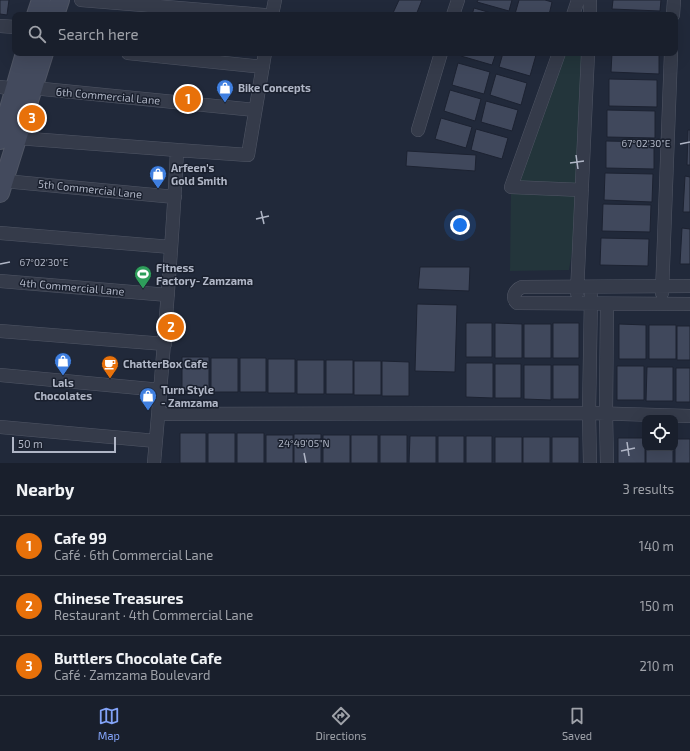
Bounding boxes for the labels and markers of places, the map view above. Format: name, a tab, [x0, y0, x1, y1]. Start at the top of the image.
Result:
shop icon: Bike Concepts	[215, 78, 235, 103]
place label: Bike Concepts	[238, 81, 311, 94]
pin: 1	[175, 84, 201, 114]
pin: 3	[19, 103, 45, 133]
place label: Arfeen's Gold Smith	[171, 161, 227, 187]
shop icon: Arfeen's Gold Smith	[148, 164, 168, 189]
place label: Fitness Factory- Zamzama	[156, 261, 253, 288]
sports icon: Fitness Factory- Zamzama	[133, 264, 153, 289]
pin: 2	[158, 312, 184, 342]
shop icon: Lals Chocolates	[53, 351, 73, 376]
cafe icon: ChatterBox Cafe	[100, 354, 120, 379]
place label: ChatterBox Cafe	[123, 357, 208, 370]
place label: Lals Chocolates	[34, 376, 92, 402]
place label: Turn Style - Zamzama	[161, 383, 218, 409]
shop icon: Turn Style - Zamzama	[138, 386, 158, 411]

